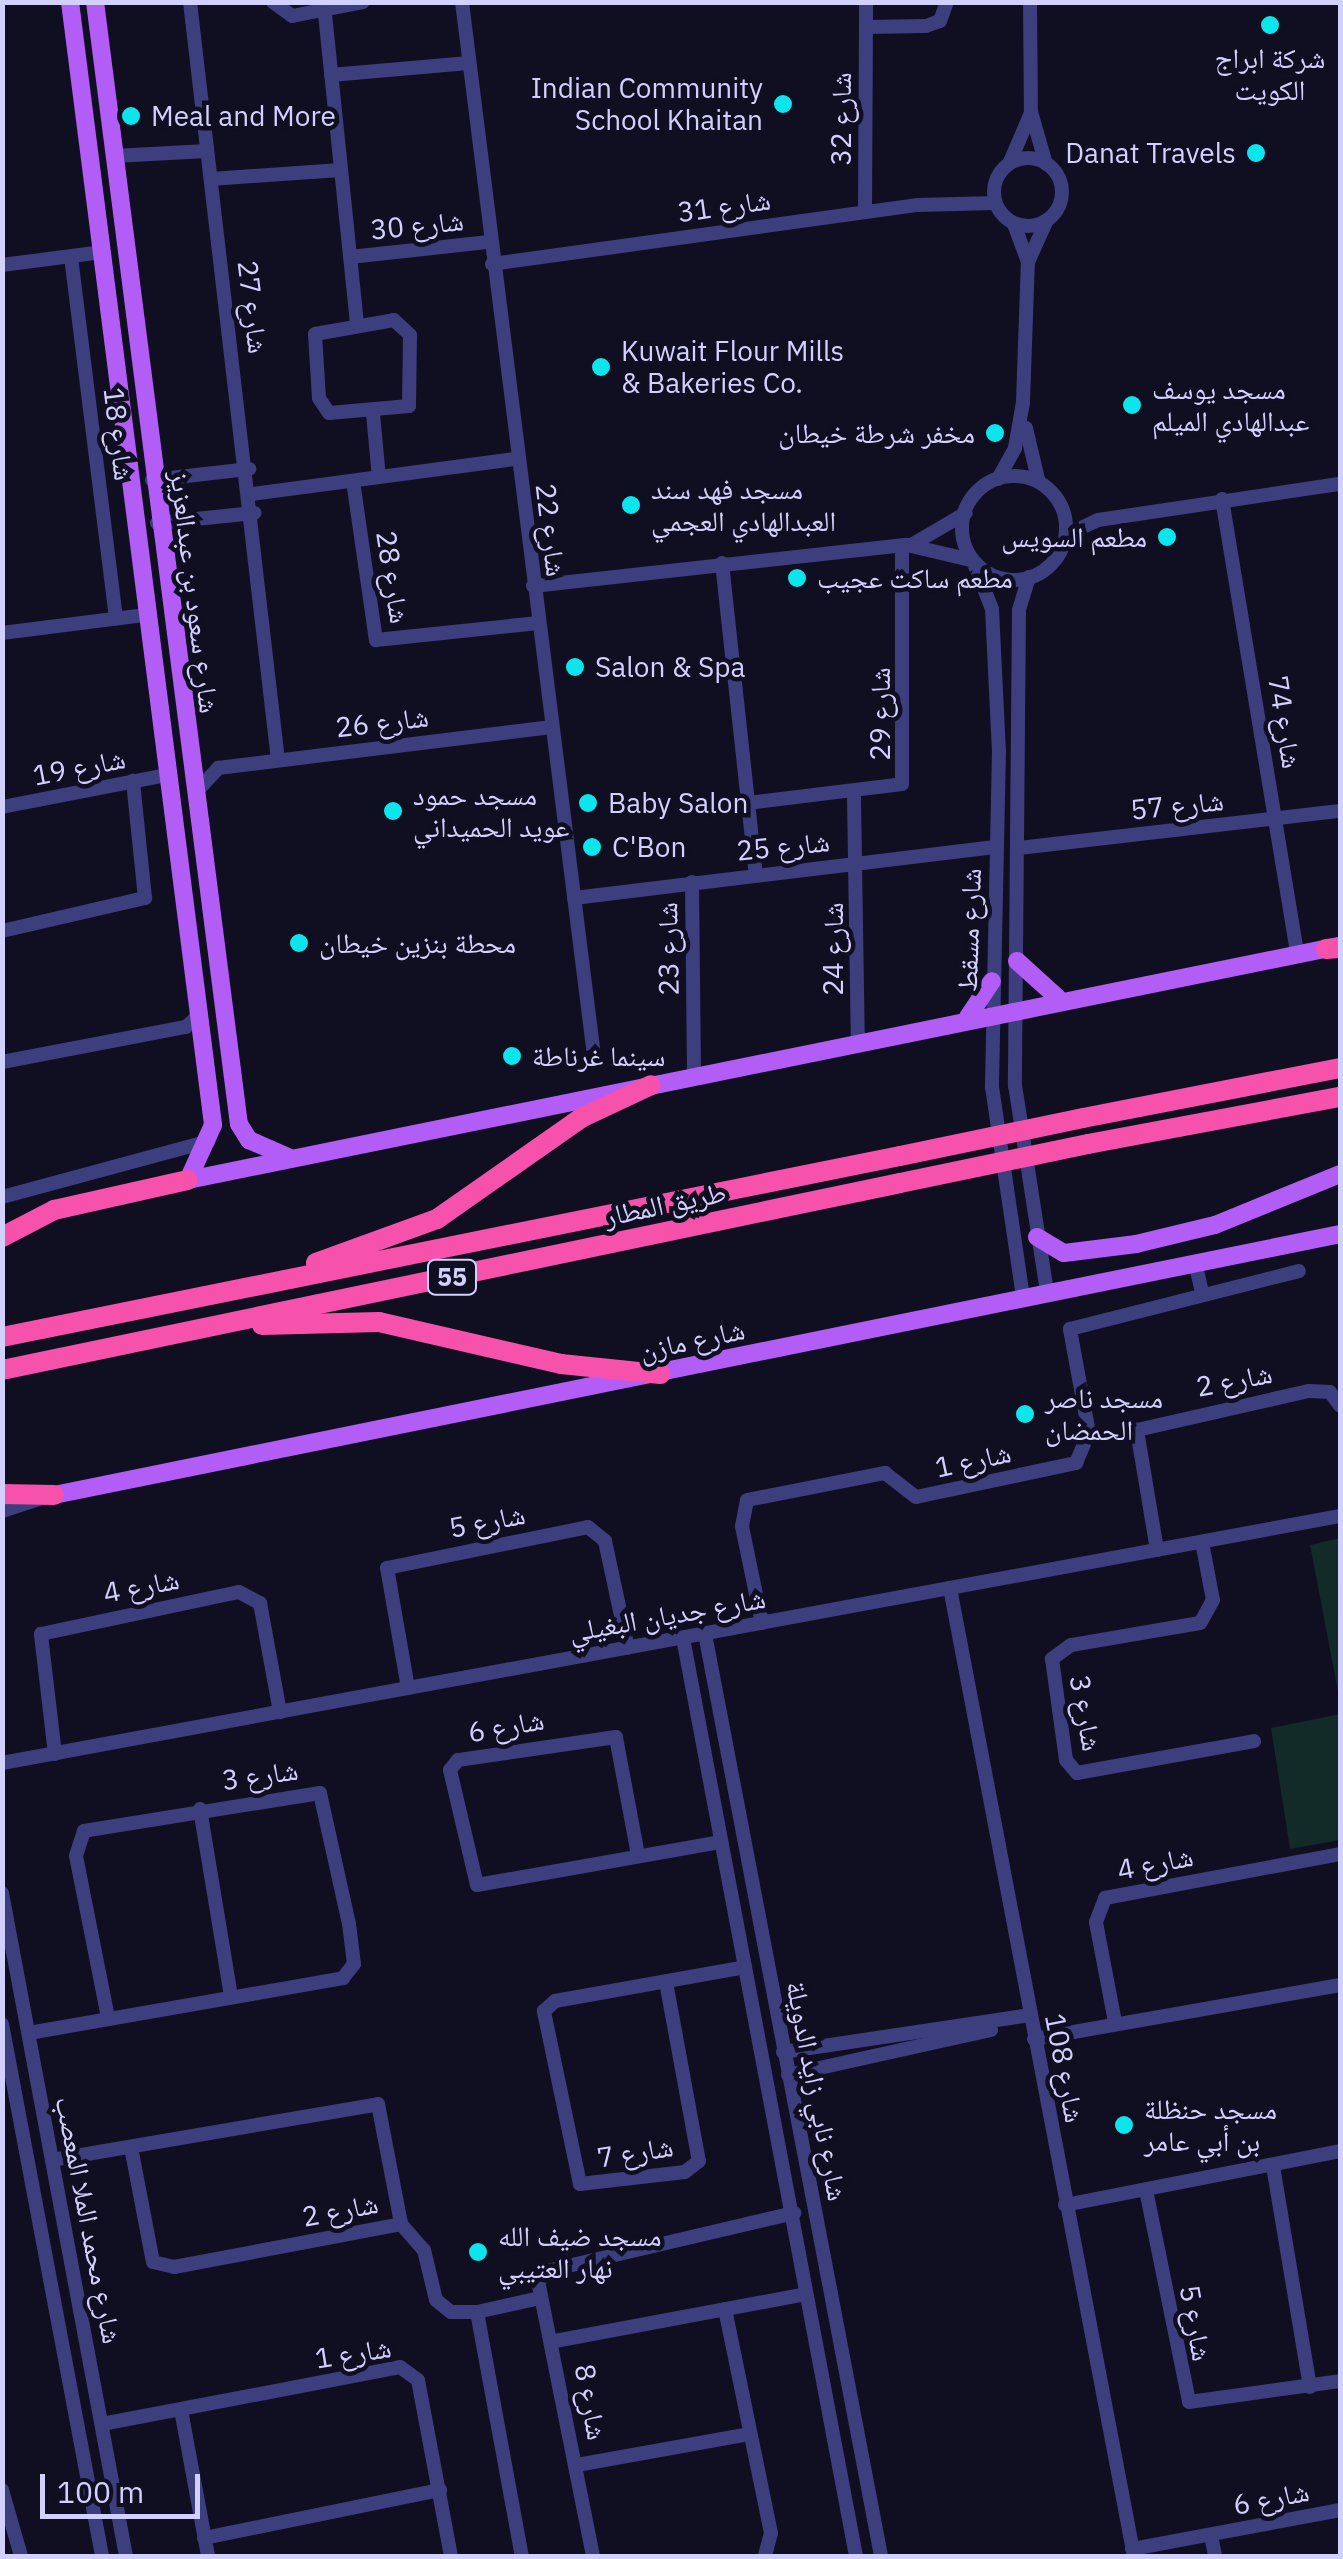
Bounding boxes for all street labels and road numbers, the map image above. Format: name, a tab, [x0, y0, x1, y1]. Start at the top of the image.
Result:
street label: شارع 32	[824, 72, 858, 166]
street label: شارع 31	[675, 183, 773, 229]
street label: شارع 30	[369, 203, 465, 247]
street label: شارع 27	[231, 259, 275, 355]
street label: شارع 18	[97, 386, 141, 482]
street label: شارع سعود بن عبدالعزيز	[163, 469, 227, 715]
street label: شارع 22	[529, 482, 573, 578]
street label: شارع 28	[369, 528, 417, 626]
street label: شارع 29	[863, 667, 897, 761]
street label: شارع 74	[1261, 673, 1309, 771]
street label: شارع 26	[334, 700, 430, 744]
street label: شارع 19	[30, 742, 128, 792]
street label: شارع 57	[1129, 783, 1225, 827]
street label: شارع 25	[735, 824, 831, 868]
street label: شارع مسقط	[950, 868, 988, 992]
street label: شارع 23	[650, 902, 686, 996]
street label: شارع 24	[816, 902, 850, 996]
street label: طريق المطار	[601, 1175, 729, 1233]
road number: 55	[427, 1257, 477, 1297]
street label: شارع مازن	[636, 1312, 748, 1368]
street label: شارع 2	[1193, 1356, 1275, 1404]
street label: شارع 1	[932, 1436, 1014, 1484]
street label: شارع 5	[446, 1497, 528, 1545]
street label: شارع 4	[100, 1562, 182, 1610]
street label: شارع جديان البغيلي	[566, 1581, 768, 1649]
street label: شارع 3	[1063, 1672, 1109, 1754]
street label: شارع 6	[465, 1703, 547, 1749]
street label: شارع 3	[220, 1753, 300, 1797]
street label: شارع 4	[1114, 1839, 1196, 1887]
street label: شارع نابي زايد الدويلة	[779, 1978, 855, 2204]
street label: شارع 108	[1038, 2011, 1092, 2125]
street label: شارع محمد الملا المعصب	[49, 2094, 129, 2346]
street label: شارع 7	[595, 2129, 675, 2175]
street label: شارع 2	[299, 2186, 381, 2234]
street label: شارع 5	[1173, 2282, 1219, 2364]
street label: شارع 1	[313, 2330, 393, 2376]
street label: شارع 8	[568, 2361, 614, 2443]
street label: شارع 6	[1230, 2474, 1312, 2522]

